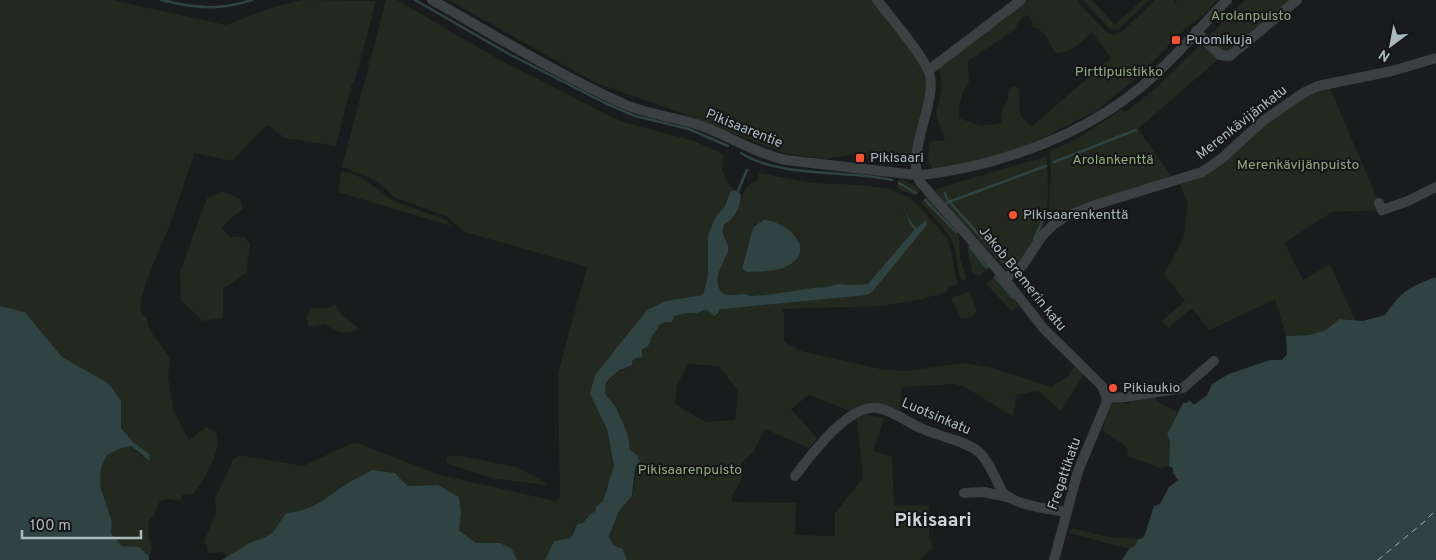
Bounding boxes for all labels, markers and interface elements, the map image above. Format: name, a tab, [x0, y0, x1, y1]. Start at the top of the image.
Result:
park label: Arolanpuisto	[1211, 8, 1291, 25]
north arrow	[1366, 20, 1416, 70]
place label: Puomikuja	[1186, 32, 1252, 49]
marker: Puomikuja	[1170, 34, 1182, 46]
text: N	[1376, 45, 1394, 65]
park label: Pirttipuistikko	[1075, 64, 1163, 81]
street label: Merenkävijänkatu	[1193, 82, 1291, 164]
street label: Pikisaarentie	[703, 106, 785, 152]
place label: Pikisaari	[870, 150, 924, 167]
marker: Pikisaari	[854, 152, 866, 164]
park label: Arolankenttä	[1072, 152, 1154, 169]
park label: Merenkävijänpuisto	[1237, 157, 1360, 174]
place label: Pikisaarenkenttä	[1023, 207, 1128, 224]
marker: Pikisaarenkenttä	[1007, 209, 1019, 221]
street label: Jakob Bremerin katu	[975, 223, 1069, 335]
place label: Pikiaukio	[1123, 380, 1181, 397]
marker: Pikiaukio	[1107, 382, 1119, 394]
street label: Luotsinkatu	[899, 395, 973, 439]
street label: Fregattikatu	[1045, 436, 1085, 512]
park label: Pikisaarenpuisto	[638, 462, 742, 479]
scale bar	[22, 508, 141, 540]
district label: Pikisaari	[894, 509, 972, 533]
text: 100 m	[30, 517, 71, 536]

